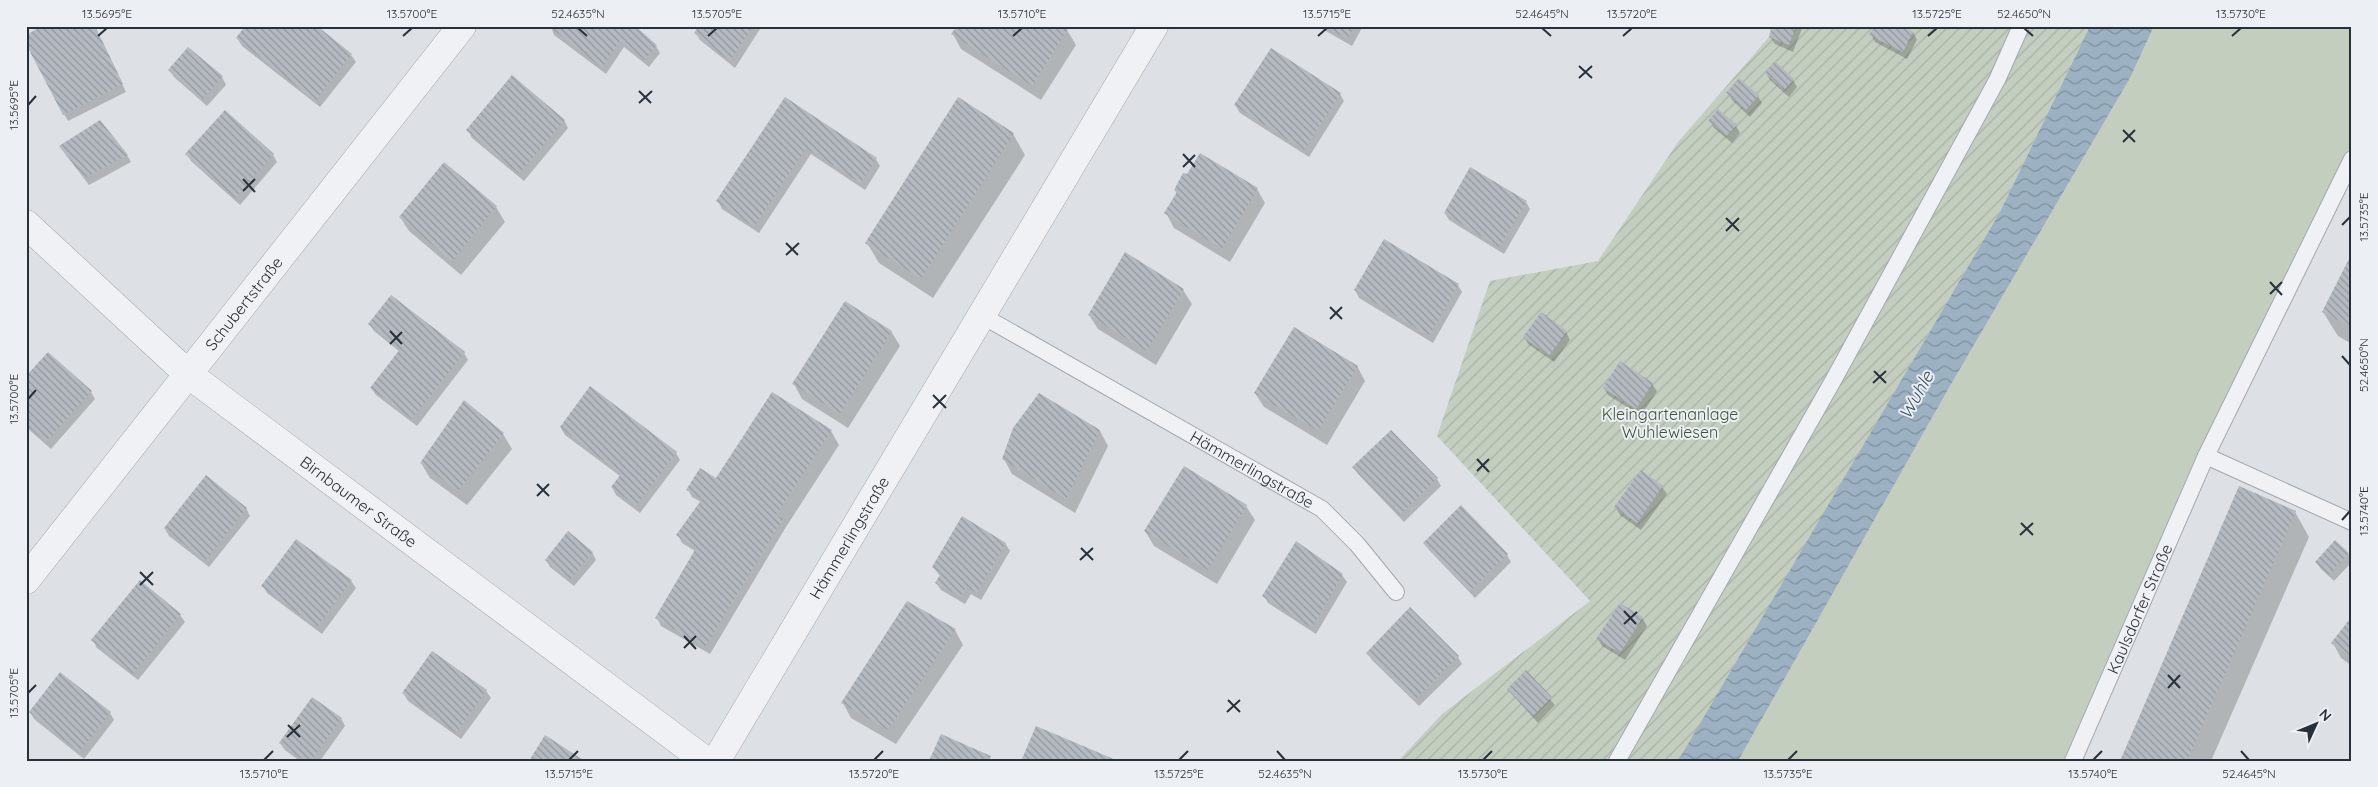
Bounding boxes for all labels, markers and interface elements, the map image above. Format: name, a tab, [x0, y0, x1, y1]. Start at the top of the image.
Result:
text: 13.5695°E	[82, 6, 132, 21]
text: 13.5700°E	[387, 6, 438, 21]
text: 52.4635°N	[551, 6, 605, 21]
text: 13.5705°E	[692, 6, 742, 21]
text: 13.5710°E	[998, 6, 1046, 21]
text: 13.5715°E	[1303, 6, 1351, 21]
text: 52.4645°N	[1515, 6, 1569, 21]
text: 13.5720°E	[1607, 6, 1657, 21]
text: 13.5725°E	[1912, 6, 1962, 21]
text: 52.4650°N	[1997, 6, 2051, 21]
text: 13.5730°E	[2216, 6, 2266, 21]
text: 13.5695°E	[6, 80, 21, 130]
text: 13.5735°E	[2356, 192, 2371, 242]
street label: Schubertstraße	[201, 253, 287, 354]
text: 52.4650°N	[2356, 338, 2371, 392]
water label: Wuhle	[1893, 366, 1939, 423]
text: 13.5700°E	[6, 373, 21, 424]
park label: Kleingartenanlage Wuhlewiesen	[1602, 404, 1738, 442]
street label: Hämmerlingstraße	[1187, 426, 1318, 512]
street label: Birnbaumer Straße	[296, 452, 421, 552]
street label: Hämmerlingstraße	[805, 473, 893, 603]
text: 13.5740°E	[2356, 486, 2371, 536]
street label: Kaulsdorfer Straße	[2102, 541, 2176, 677]
text: 13.5705°E	[6, 668, 21, 718]
north arrow	[2290, 700, 2340, 750]
text: N	[2315, 705, 2335, 725]
text: 13.5710°E	[240, 766, 288, 781]
text: 13.5715°E	[545, 766, 593, 781]
text: 13.5720°E	[849, 766, 899, 781]
text: 13.5725°E	[1154, 766, 1204, 781]
text: 52.4635°N	[1258, 766, 1312, 781]
text: 13.5730°E	[1458, 766, 1508, 781]
text: 13.5735°E	[1763, 766, 1813, 781]
text: 13.5740°E	[2068, 766, 2118, 781]
text: 52.4645°N	[2222, 766, 2276, 781]

